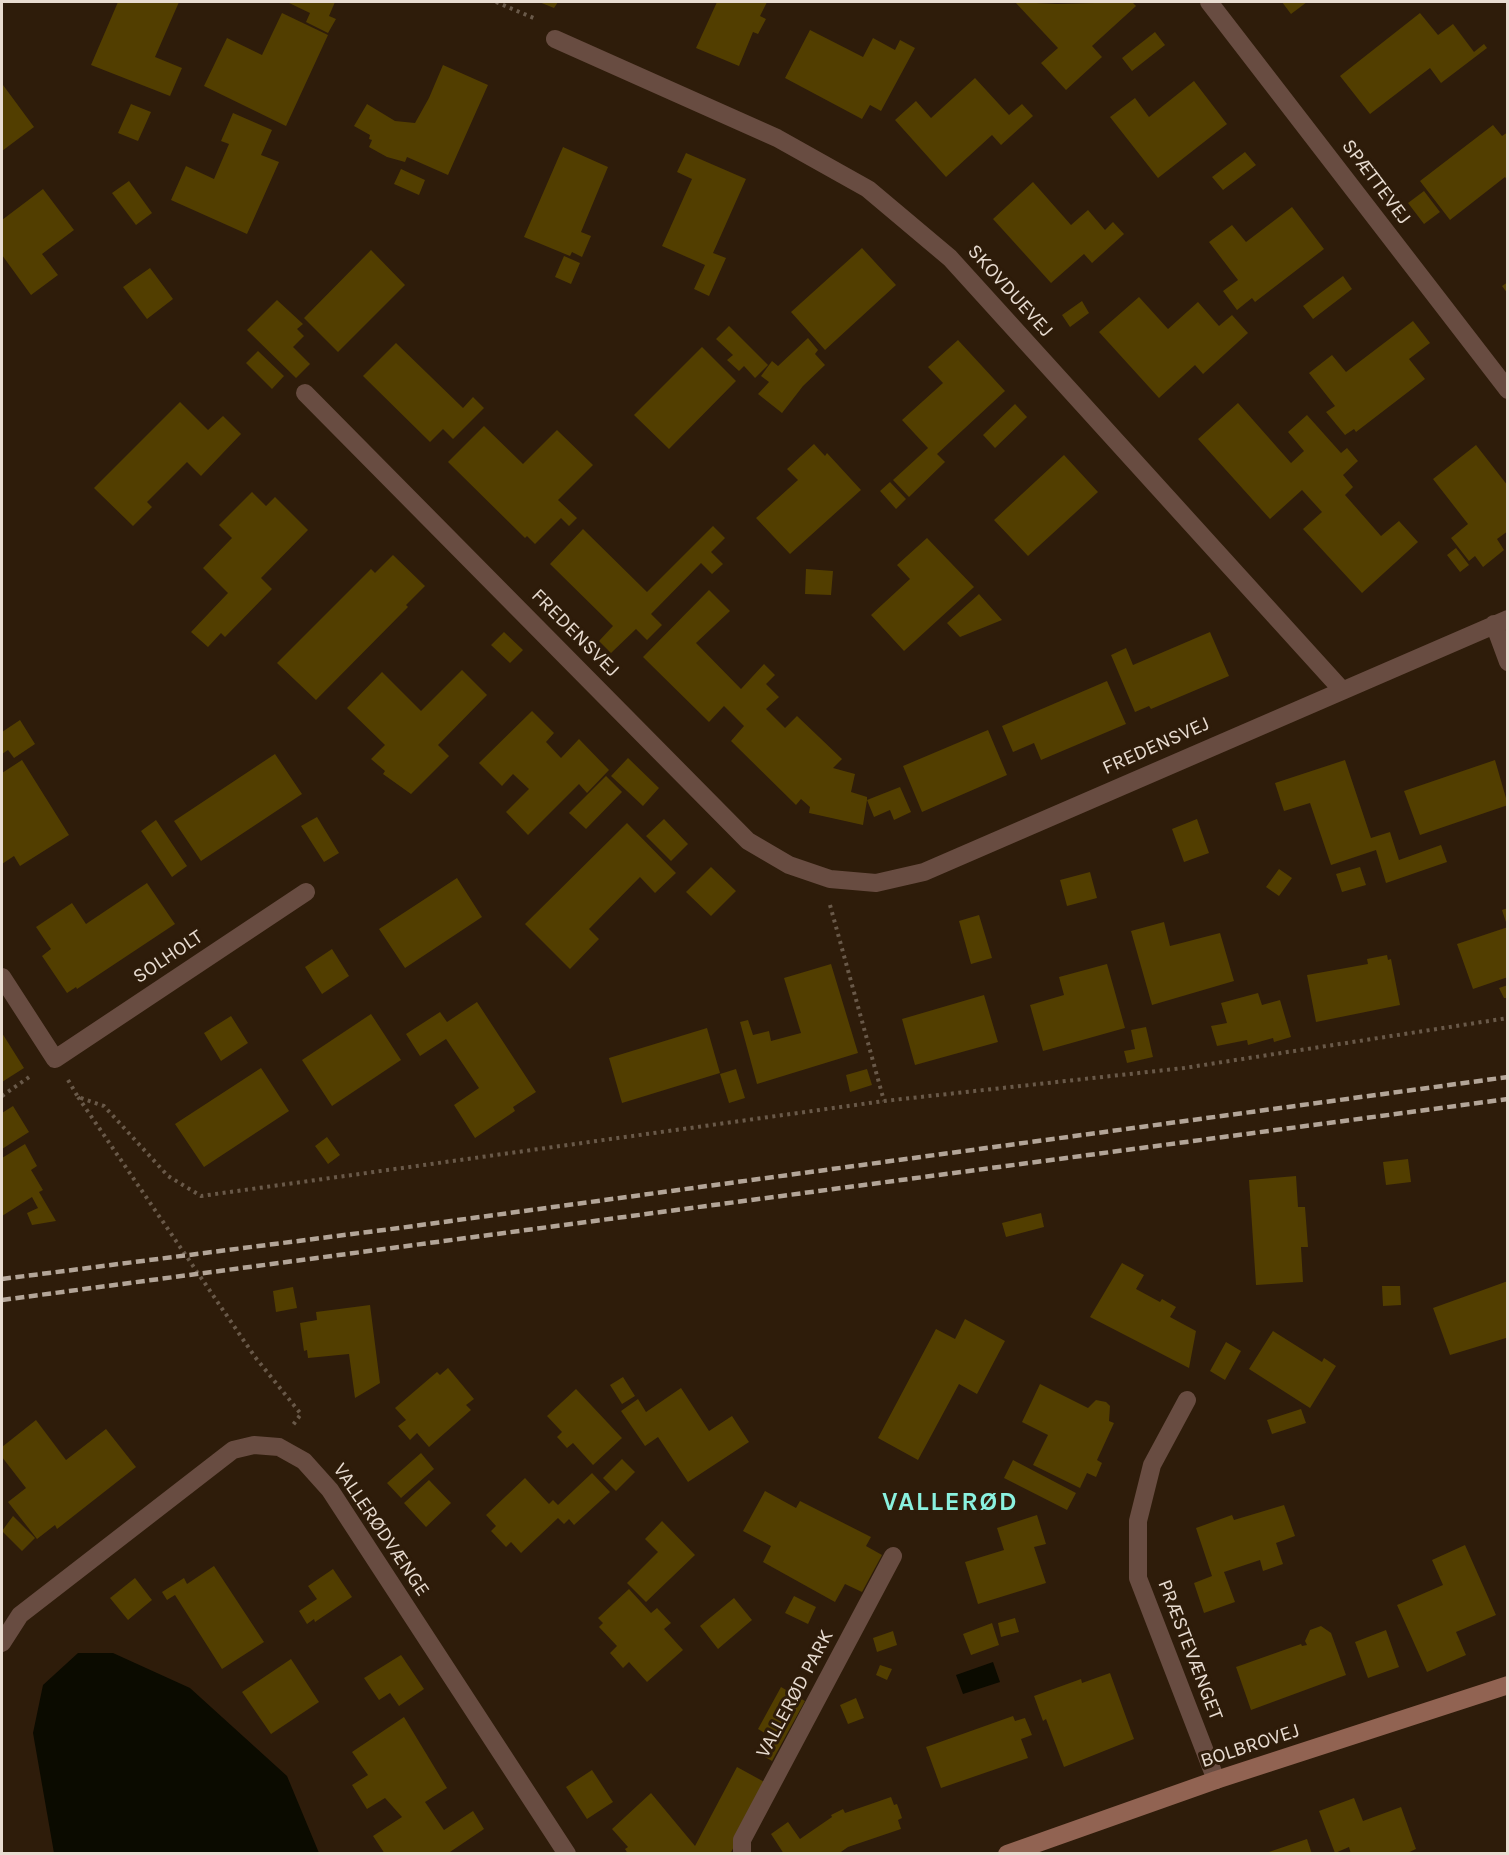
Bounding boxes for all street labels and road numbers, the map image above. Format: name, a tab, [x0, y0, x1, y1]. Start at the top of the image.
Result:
street label: SPÆTTEVEJ	[1336, 135, 1416, 229]
street label: SKOVDUEVEJ	[962, 240, 1058, 342]
street label: FREDENSVEJ	[526, 584, 624, 682]
street label: FREDENSVEJ	[1099, 712, 1213, 780]
street label: SOLHOLT	[129, 925, 207, 989]
street label: VALLERØDVÆNGE	[328, 1459, 434, 1601]
street label: PRÆSTEVÆNGET	[1152, 1576, 1228, 1724]
street label: VALLERØD PARK	[751, 1626, 839, 1762]
street label: BOLBROVEJ	[1197, 1719, 1303, 1773]

